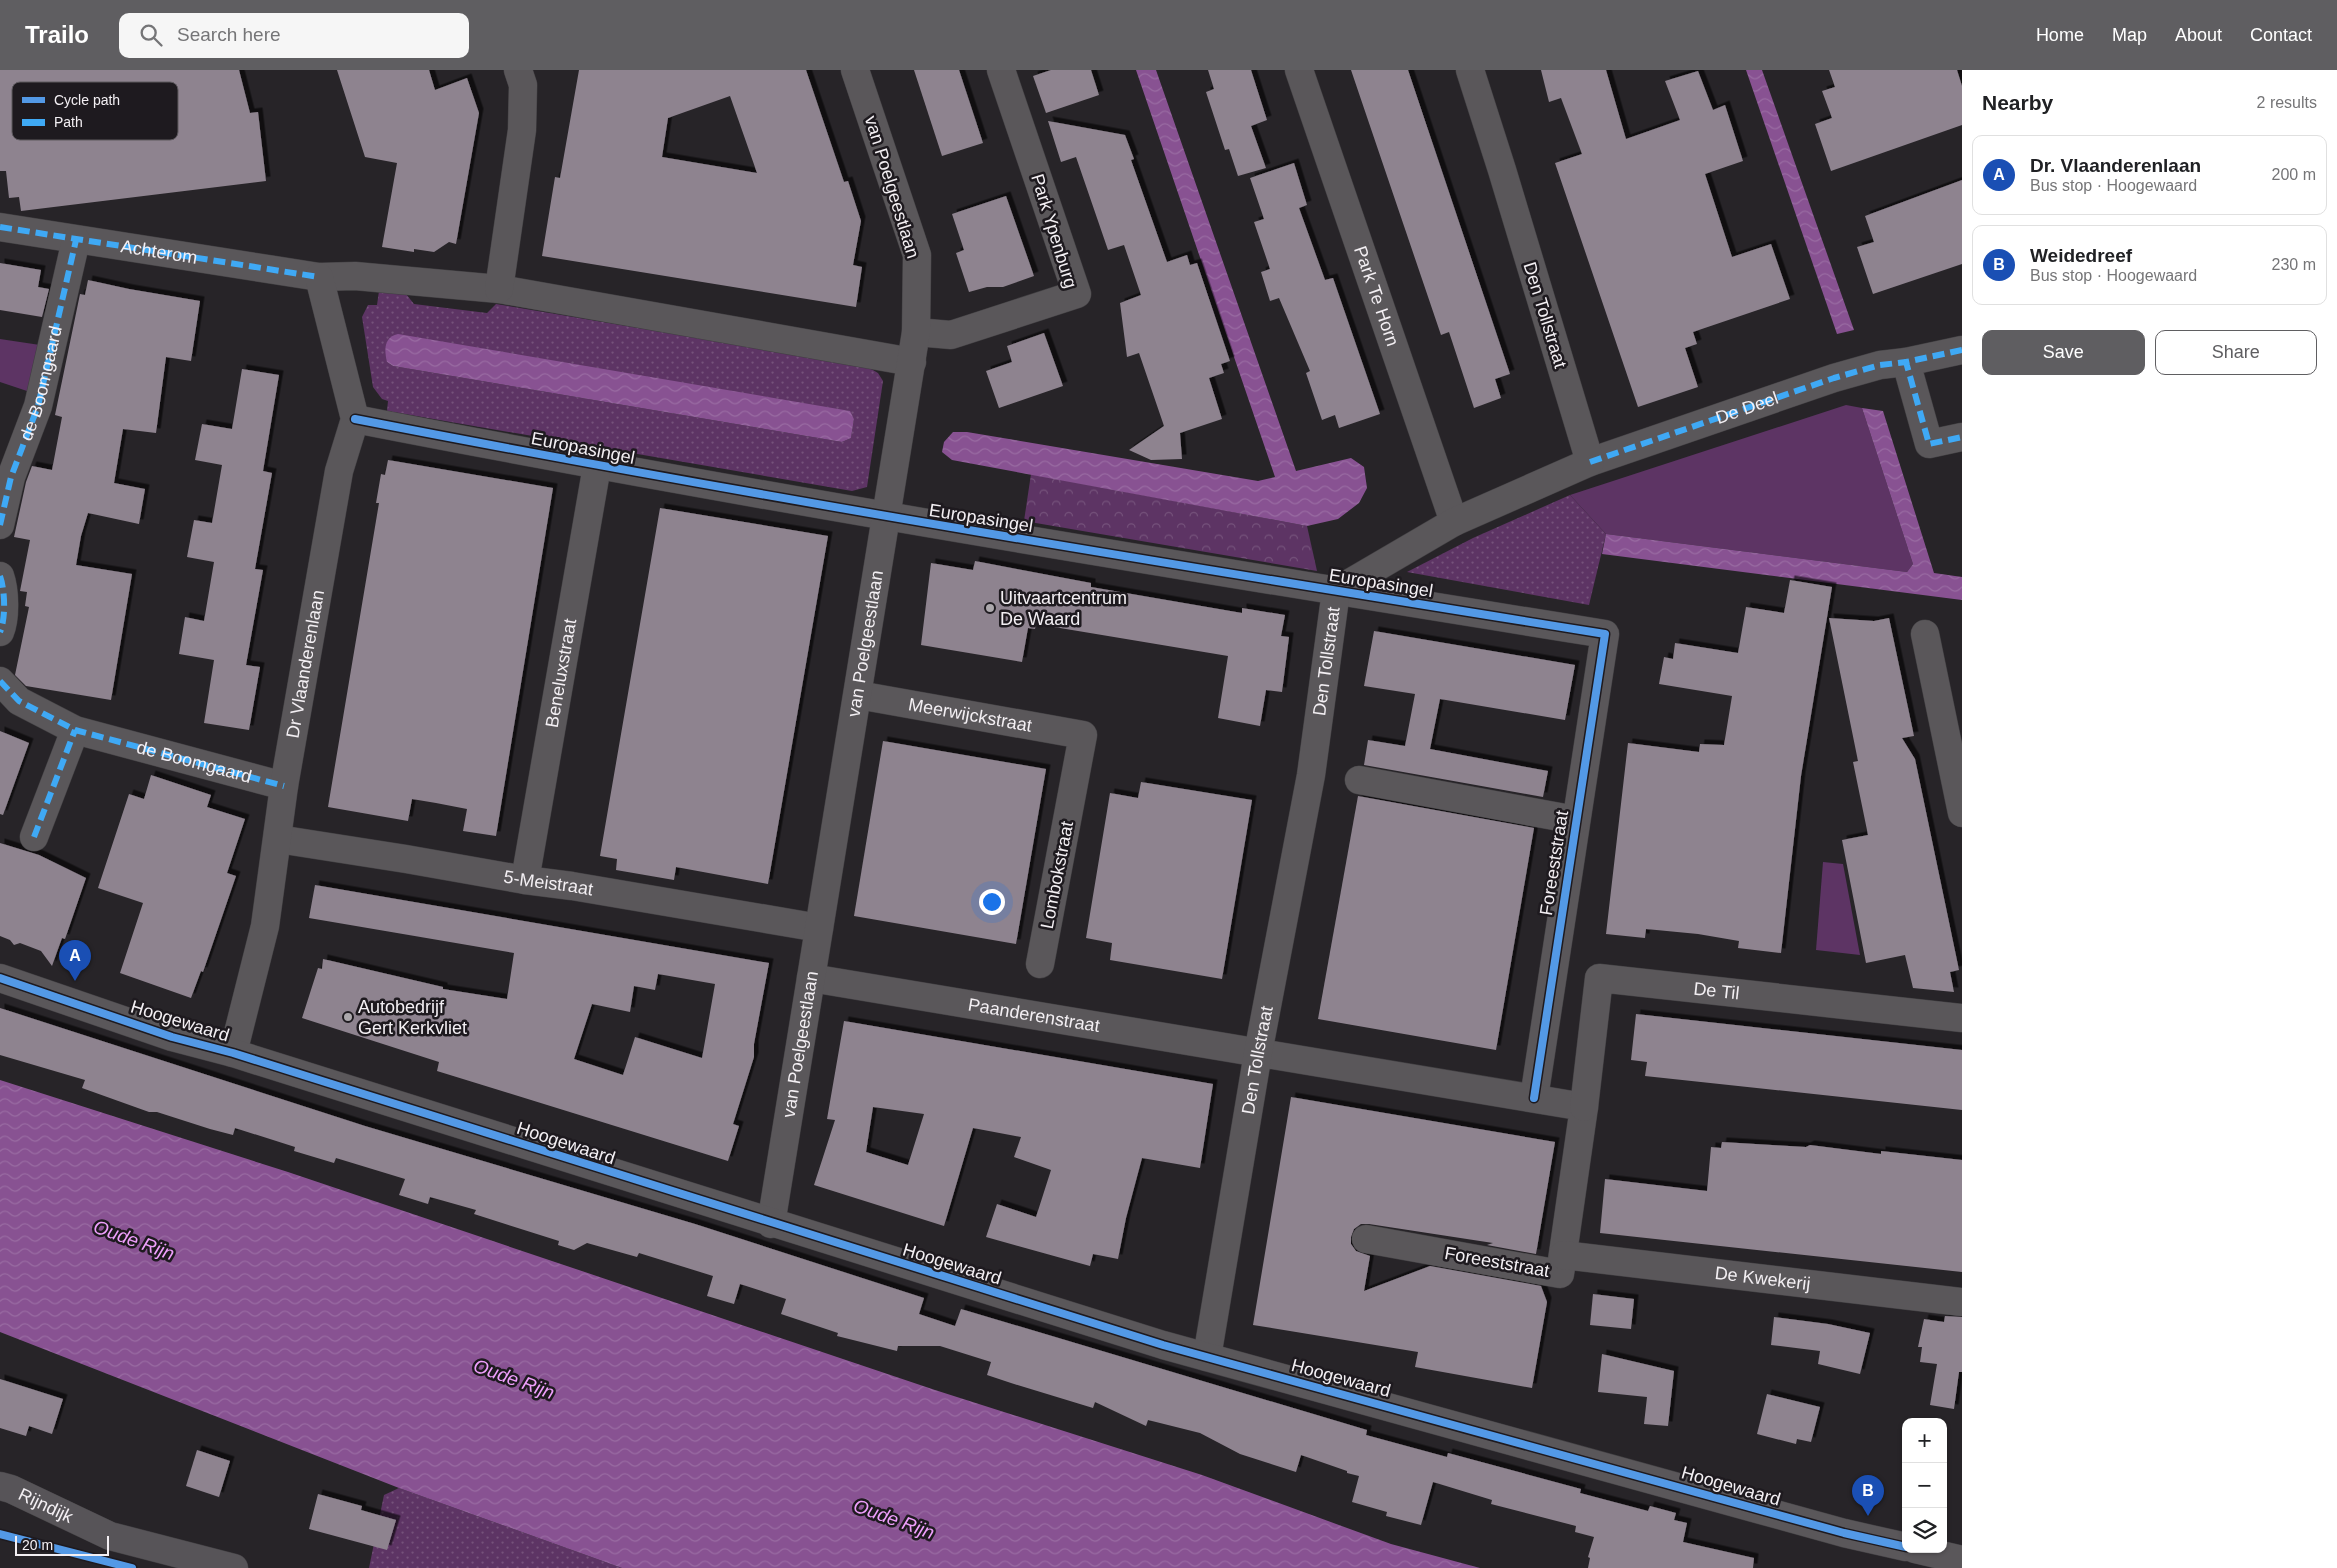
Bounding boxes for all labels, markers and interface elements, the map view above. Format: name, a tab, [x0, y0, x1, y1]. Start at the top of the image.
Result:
search box	[119, 13, 469, 58]
text: Trailo	[25, 21, 89, 48]
icon: search	[137, 21, 165, 49]
text: Search here	[177, 24, 281, 45]
text: Home	[2036, 25, 2084, 45]
text: Map	[2112, 25, 2147, 45]
text: About	[2175, 25, 2222, 45]
text: Contact	[2250, 25, 2312, 45]
legend	[12, 82, 178, 140]
text: Nearby	[1982, 91, 2053, 114]
text: Cycle path	[54, 92, 120, 108]
text: 2 results	[2257, 94, 2317, 111]
street label: van Poelgeestlaan	[861, 113, 923, 261]
text: Path	[54, 114, 83, 130]
text: Dr. Vlaanderenlaan	[2030, 155, 2201, 176]
text: A	[1993, 166, 2005, 183]
text: 200 m	[2272, 166, 2316, 183]
street label: Park Ypenburg	[1027, 171, 1081, 291]
text: Bus stop · Hoogewaard	[2030, 177, 2197, 194]
street label: Achterom	[119, 236, 199, 268]
street label: Park Te Horn	[1350, 243, 1403, 349]
text: Weidedreef	[2030, 245, 2132, 266]
text: B	[1993, 256, 2005, 273]
text: 230 m	[2272, 256, 2316, 273]
street label: Den Tollstraat	[1519, 260, 1571, 370]
text: Bus stop · Hoogewaard	[2030, 267, 2197, 284]
street label: de Boomgaard	[16, 324, 66, 443]
button: Save	[1982, 330, 2145, 375]
button: Share	[2155, 330, 2317, 375]
street label: De Deel	[1713, 388, 1781, 428]
street label: Europasingel	[530, 428, 636, 468]
street label: Europasingel	[928, 500, 1034, 536]
street label: Europasingel	[1328, 565, 1434, 601]
street label: van Poelgeestlaan	[844, 569, 887, 718]
street label: Dr Vlaanderenlaan	[283, 588, 328, 740]
place label: Uitvaartcentrum De Waard	[1000, 588, 1127, 629]
marker: Uitvaartcentrum De Waard	[984, 602, 996, 614]
street label: Den Tollstraat	[1309, 606, 1344, 717]
street label: Beneluxstraat	[542, 617, 580, 729]
street label: Meerwijckstraat	[907, 694, 1034, 736]
street label: de Boomgaard	[134, 737, 254, 787]
street label: Foreeststraat	[1536, 809, 1572, 917]
street label: Lombokstraat	[1037, 820, 1077, 930]
street label: 5-Meistraat	[502, 866, 595, 899]
your location	[979, 889, 1005, 915]
pin: A	[59, 940, 91, 981]
street label: van Poelgeestlaan	[778, 970, 822, 1119]
street label: De Til	[1692, 978, 1740, 1003]
street label: Paanderenstraat	[967, 994, 1101, 1036]
street label: Hoogewaard	[128, 997, 232, 1045]
place label: Autobedrijf Gert Kerkvliet	[358, 997, 467, 1038]
street label: Den Tollstraat	[1238, 1004, 1277, 1116]
marker: Autobedrijf Gert Kerkvliet	[342, 1011, 354, 1023]
street label: Hoogewaard	[514, 1118, 618, 1168]
water label: Oude Rijn	[91, 1216, 177, 1264]
street label: Hoogewaard	[900, 1240, 1004, 1288]
street label: Foreeststraat	[1443, 1243, 1551, 1281]
street label: De Kwekerij	[1714, 1263, 1811, 1294]
water label: Oude Rijn	[471, 1355, 557, 1403]
street label: Hoogewaard	[1289, 1355, 1393, 1401]
map controls	[1902, 1418, 1947, 1553]
button: +	[1902, 1418, 1947, 1463]
street label: Hoogewaard	[1679, 1462, 1783, 1510]
button: −	[1902, 1463, 1947, 1508]
pin: B	[1852, 1475, 1884, 1516]
street label: Rijndijk	[15, 1484, 77, 1527]
water label: Oude Rijn	[851, 1495, 937, 1543]
button: layers	[1902, 1508, 1947, 1553]
scale bar	[15, 1533, 109, 1556]
text: 20 m	[22, 1537, 53, 1553]

